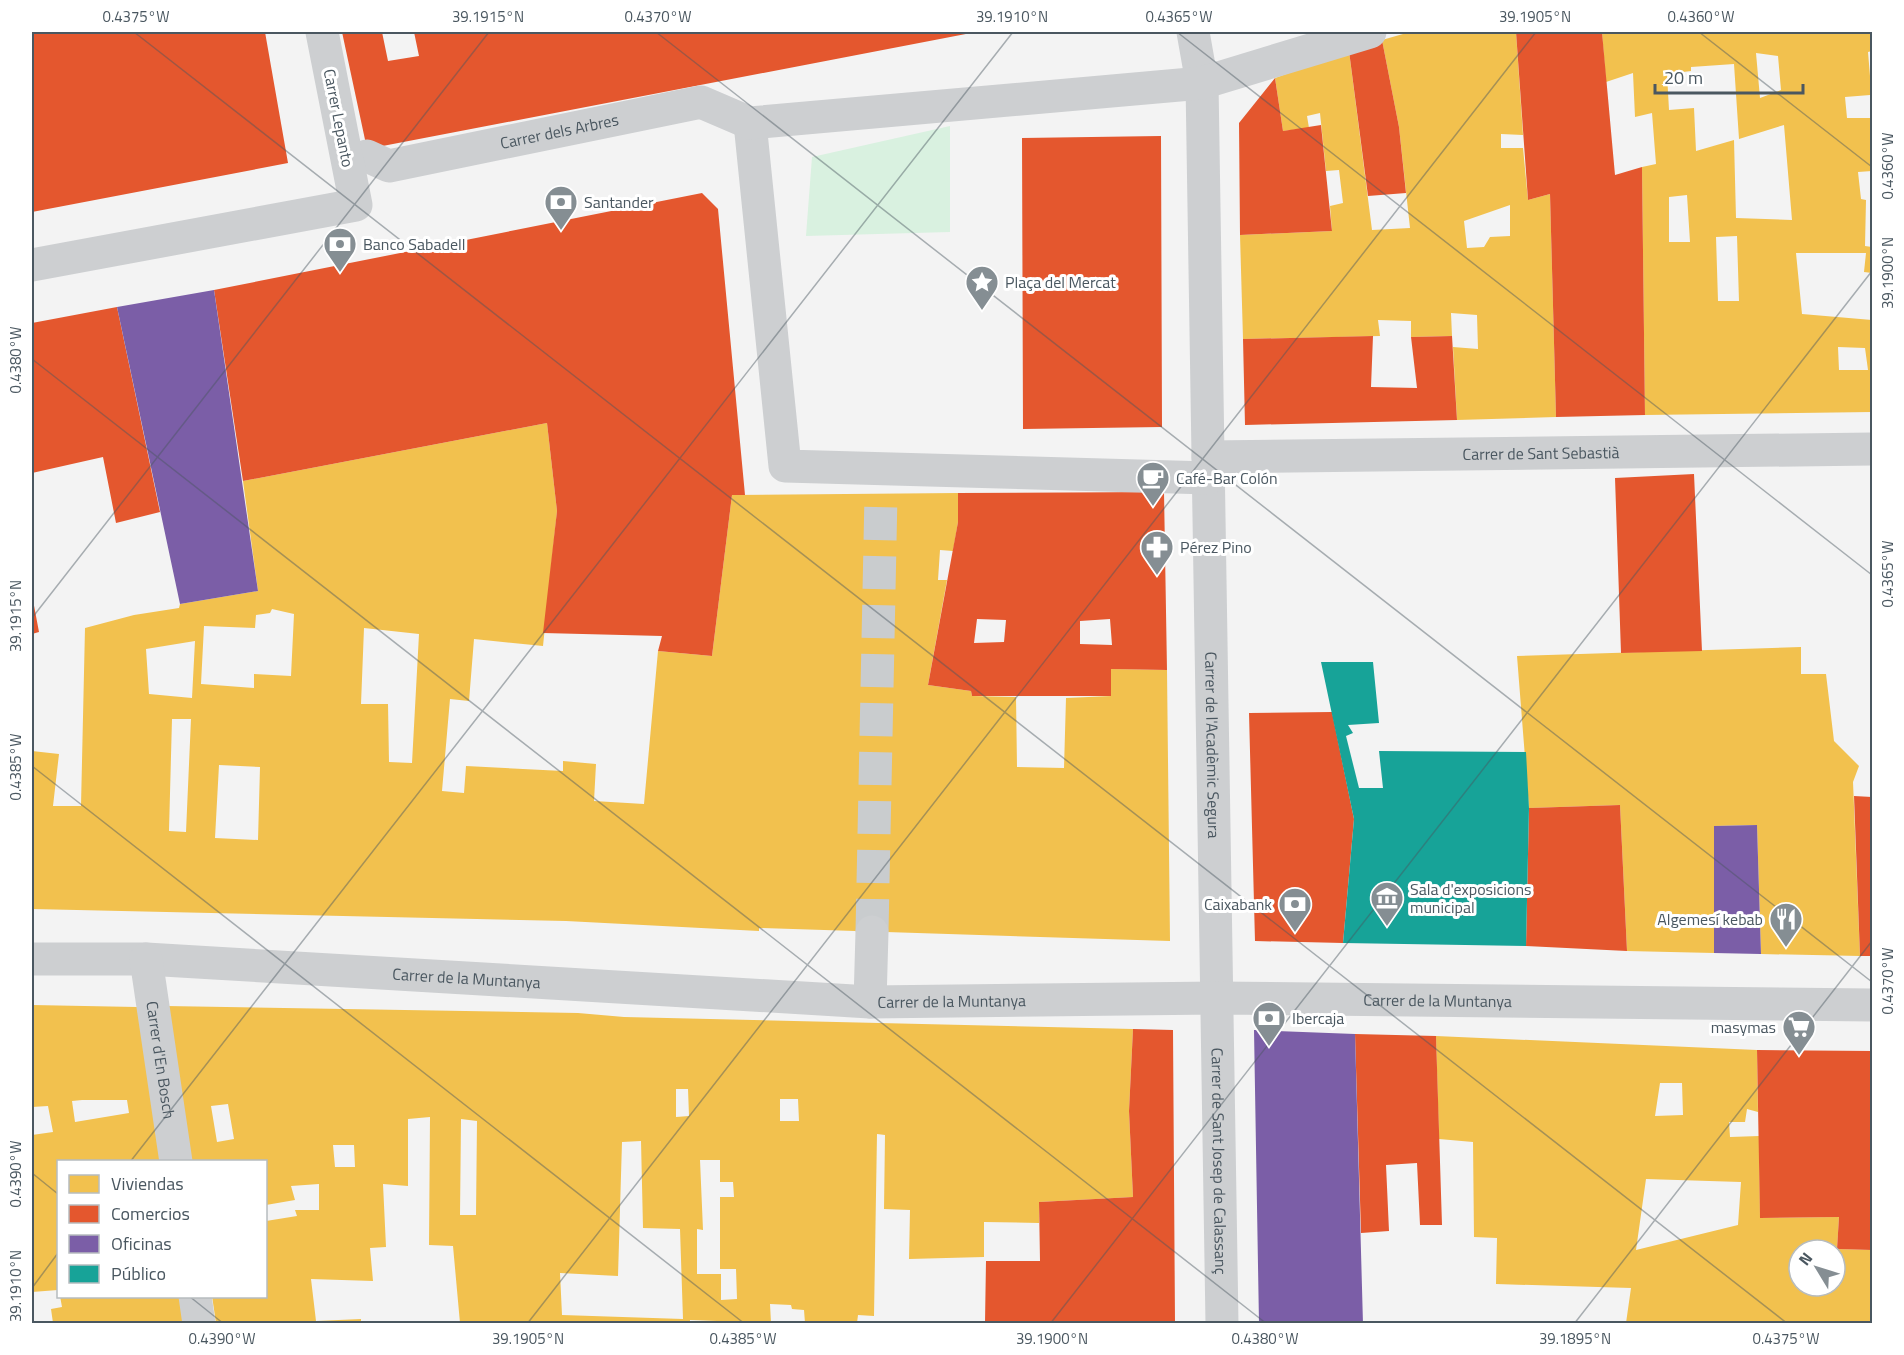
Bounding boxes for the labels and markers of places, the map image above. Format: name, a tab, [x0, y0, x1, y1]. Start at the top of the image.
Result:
bank icon: Santander	[543, 184, 579, 231]
place label: Santander	[584, 190, 654, 214]
bank icon: Banco Sabadell	[322, 226, 358, 273]
place label: Banco Sabadell	[363, 232, 465, 256]
place icon: Plaça del Mercat	[964, 264, 1000, 311]
place label: Plaça del Mercat	[1005, 270, 1116, 294]
cafe icon: Café-Bar Colón	[1135, 460, 1171, 507]
place label: Café-Bar Colón	[1176, 466, 1278, 490]
pharmacy icon: Pérez Pino	[1139, 529, 1175, 576]
place label: Pérez Pino	[1180, 535, 1252, 559]
place label: Sala d'exposicions municipal	[1410, 877, 1532, 919]
museum icon: Sala d'exposicions municipal	[1369, 880, 1405, 927]
bank icon: Caixabank	[1277, 886, 1313, 933]
place label: Caixabank	[1204, 892, 1272, 916]
restaurant icon: Algemesí kebab	[1768, 901, 1804, 948]
place label: Algemesí kebab	[1657, 907, 1763, 931]
bank icon: Ibercaja	[1251, 1000, 1287, 1047]
place label: Ibercaja	[1292, 1006, 1344, 1030]
supermarket icon: masymas	[1781, 1009, 1817, 1056]
place label: masymas	[1711, 1015, 1776, 1039]

